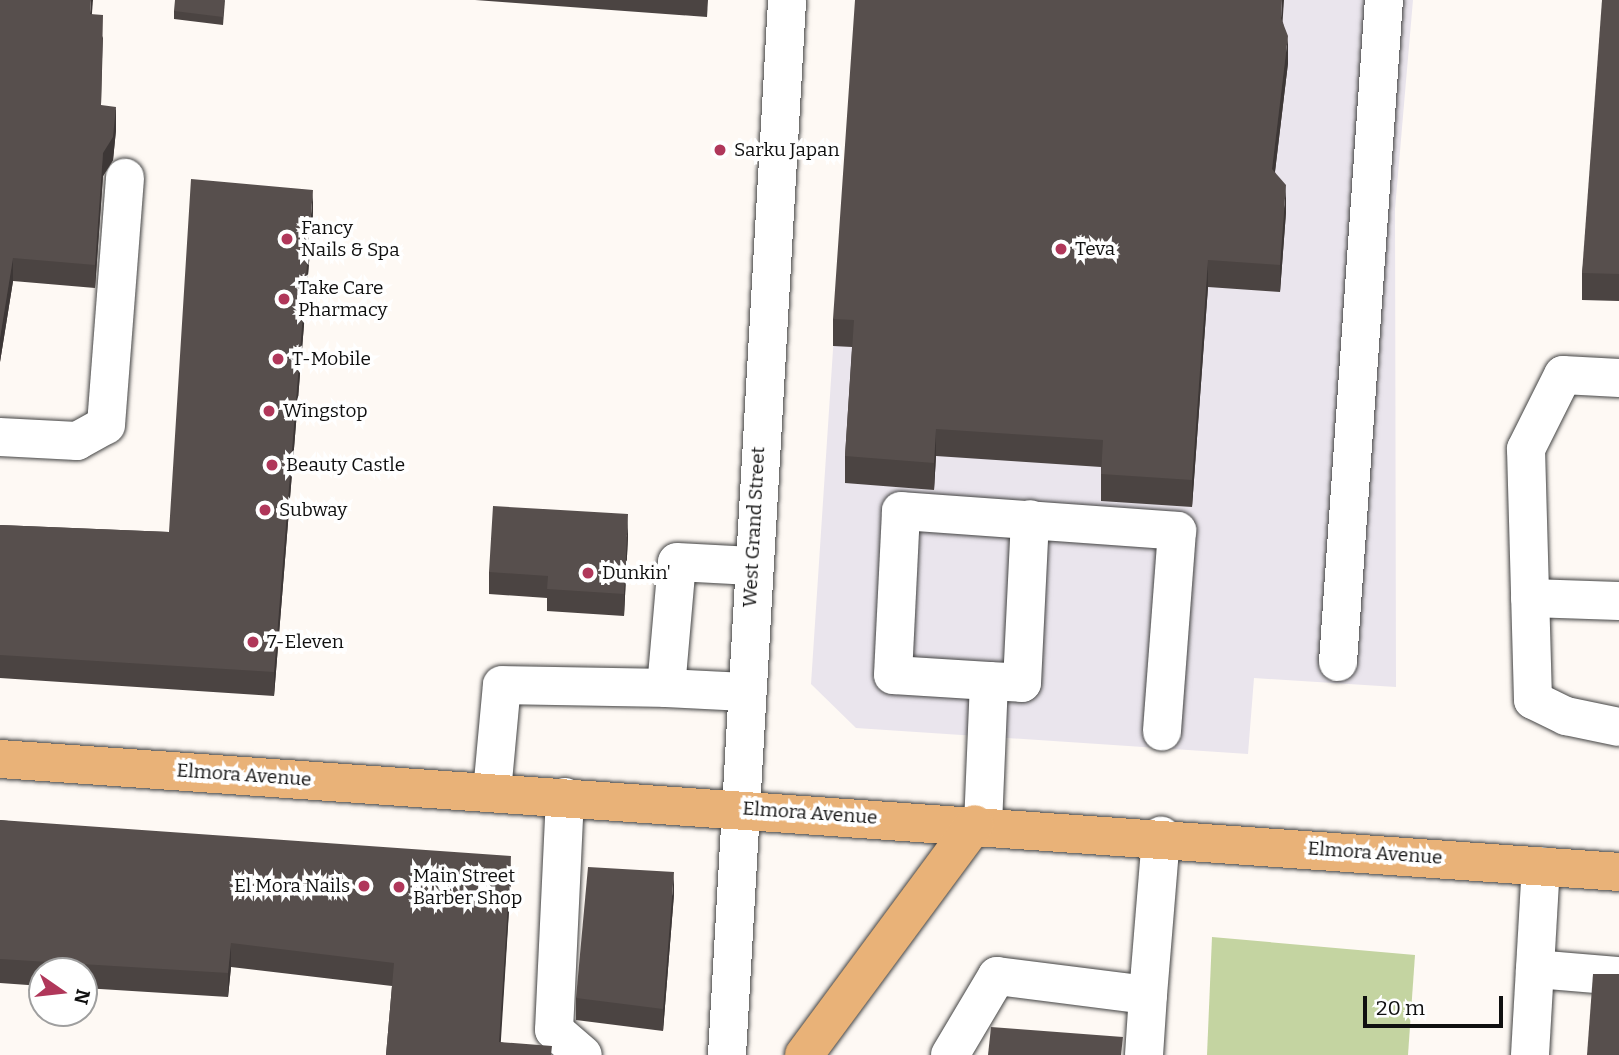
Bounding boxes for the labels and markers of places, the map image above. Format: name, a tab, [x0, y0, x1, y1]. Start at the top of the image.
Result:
place label: Sarku Japan	[734, 139, 840, 161]
marker: Sarku Japan	[712, 142, 728, 158]
place label: Fancy Nails & Spa	[301, 217, 400, 261]
marker: Fancy Nails & Spa	[279, 231, 295, 247]
place label: Teva	[1075, 238, 1115, 260]
marker: Teva	[1053, 241, 1069, 257]
place label: Take Care Pharmacy	[298, 277, 387, 321]
marker: Take Care Pharmacy	[276, 291, 292, 307]
place label: T-Mobile	[292, 348, 371, 370]
marker: T-Mobile	[270, 351, 286, 367]
place label: Wingstop	[283, 400, 368, 422]
marker: Wingstop	[261, 403, 277, 419]
place label: Beauty Castle	[286, 454, 405, 476]
marker: Beauty Castle	[264, 457, 280, 473]
place label: Subway	[279, 499, 347, 521]
marker: Subway	[257, 502, 273, 518]
place label: Dunkin'	[602, 562, 671, 584]
marker: Dunkin'	[580, 565, 596, 581]
place label: 7-Eleven	[267, 631, 344, 653]
marker: 7-Eleven	[245, 634, 261, 650]
place label: Main Street Barber Shop	[413, 865, 522, 909]
place label: El Mora Nails	[234, 875, 350, 897]
marker: El Mora Nails	[356, 878, 372, 894]
marker: Main Street Barber Shop	[391, 879, 407, 895]

